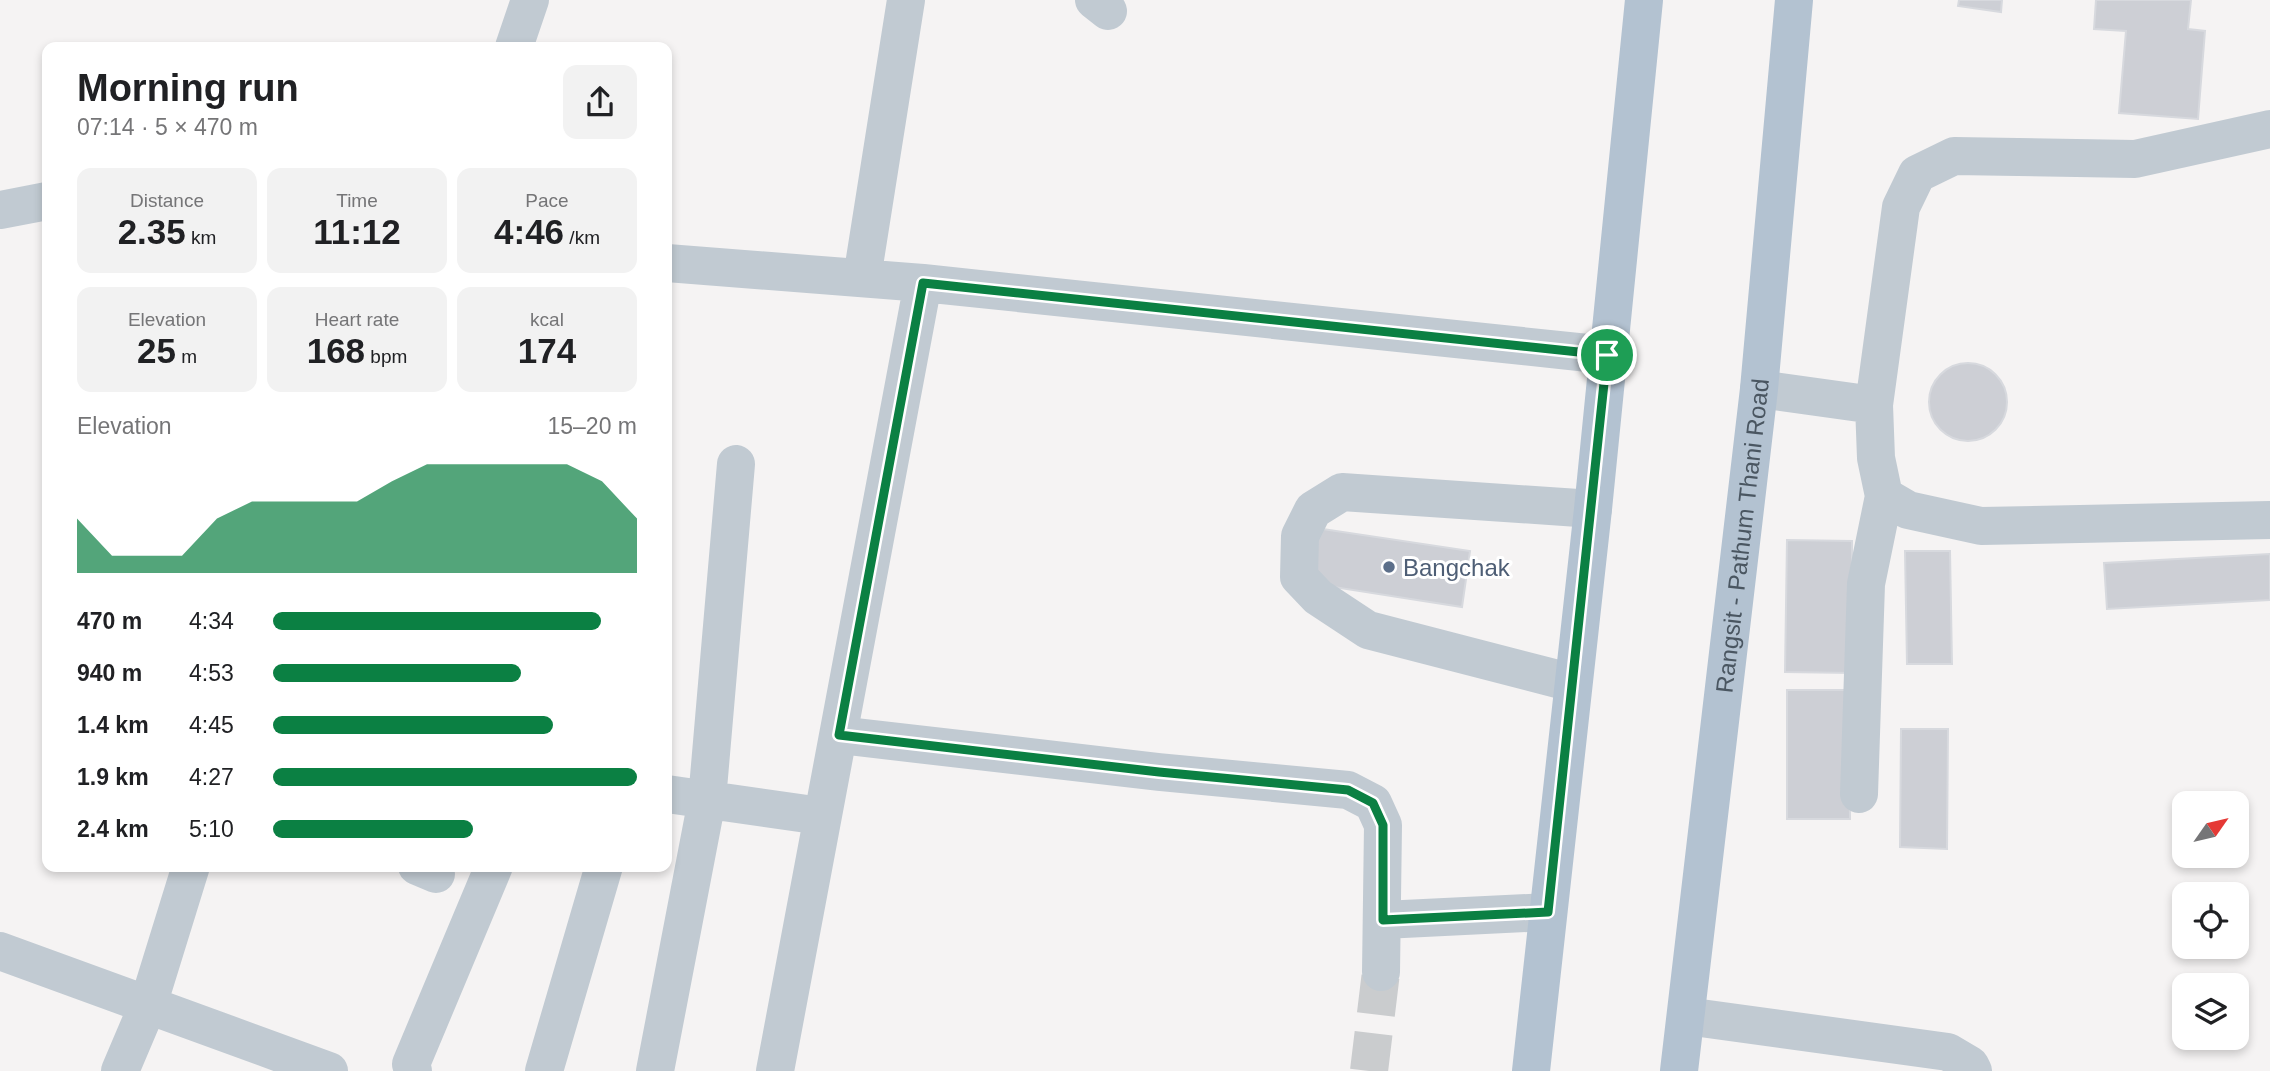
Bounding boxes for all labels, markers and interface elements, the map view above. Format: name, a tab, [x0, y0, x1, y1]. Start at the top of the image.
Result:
button: share	[563, 65, 637, 139]
text: Morning run	[77, 67, 299, 109]
text: 07:14 · 5 × 470 m	[77, 114, 258, 140]
text: Distance	[130, 190, 204, 211]
text: Time	[336, 190, 378, 211]
text: Pace	[525, 190, 569, 211]
text: 2.35	[118, 212, 186, 251]
text: 11:12	[313, 212, 401, 251]
text: 4:46	[494, 212, 564, 251]
text: km	[186, 227, 216, 248]
text: /km	[564, 227, 600, 248]
text: Elevation	[128, 309, 206, 330]
text: Heart rate	[315, 309, 399, 330]
text: kcal	[530, 309, 564, 330]
pin	[1577, 325, 1637, 385]
text: 25	[137, 331, 176, 370]
text: 168	[307, 331, 365, 370]
text: 174	[518, 331, 576, 370]
icon: arrive	[1588, 336, 1626, 374]
text: m	[176, 346, 197, 367]
text: bpm	[365, 346, 407, 367]
street label: Rangsit - Pathum Thani Road	[1710, 378, 1773, 694]
text: Elevation	[77, 413, 172, 439]
text: 15–20 m	[547, 413, 637, 439]
place label: Bangchak	[1403, 554, 1511, 581]
marker: Bangchak	[1381, 559, 1397, 575]
text: 470 m	[77, 608, 142, 634]
text: 4:34	[189, 608, 234, 634]
text: 940 m	[77, 660, 142, 686]
text: 4:53	[189, 660, 234, 686]
text: 1.4 km	[77, 712, 149, 738]
text: 4:45	[189, 712, 234, 738]
text: 1.9 km	[77, 764, 149, 790]
text: 4:27	[189, 764, 234, 790]
north arrow	[2172, 791, 2249, 868]
map controls	[2172, 791, 2249, 1050]
text: 2.4 km	[77, 816, 149, 842]
text: 5:10	[189, 816, 234, 842]
button: locate	[2172, 882, 2249, 959]
button: layers	[2172, 973, 2249, 1050]

